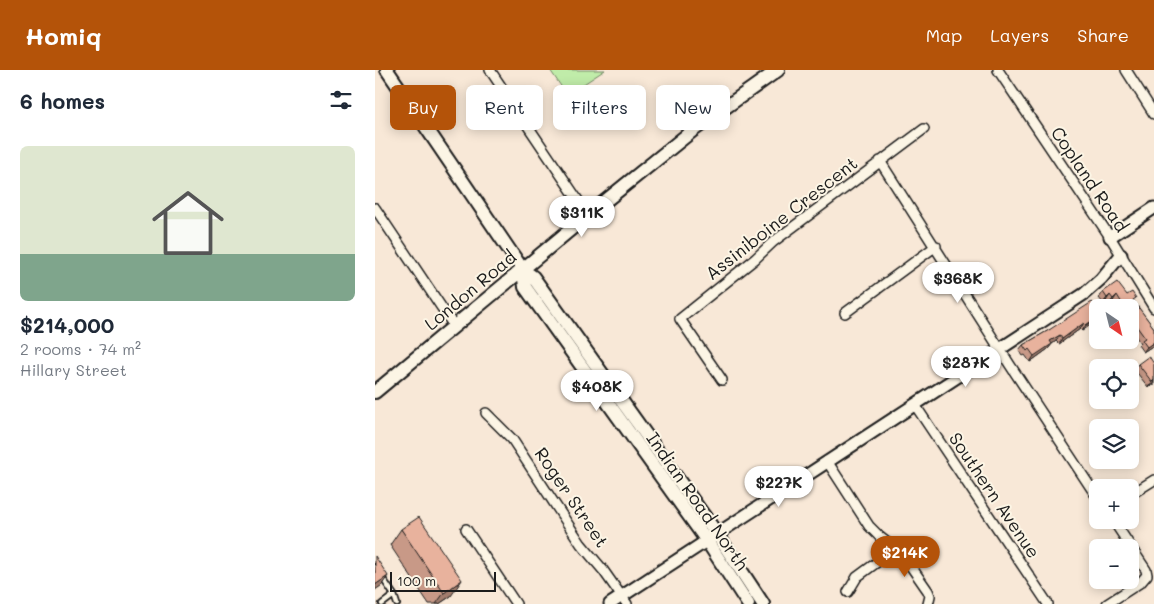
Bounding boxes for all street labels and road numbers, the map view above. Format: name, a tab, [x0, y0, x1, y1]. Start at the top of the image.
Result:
street label: Copland Road	[1046, 122, 1134, 236]
street label: Assiniboine Crescent	[700, 151, 862, 285]
street label: London Road	[419, 245, 521, 335]
street label: Indian Road North	[641, 427, 755, 575]
street label: Southern Avenue	[944, 427, 1046, 563]
street label: Roger Street	[530, 442, 614, 552]

